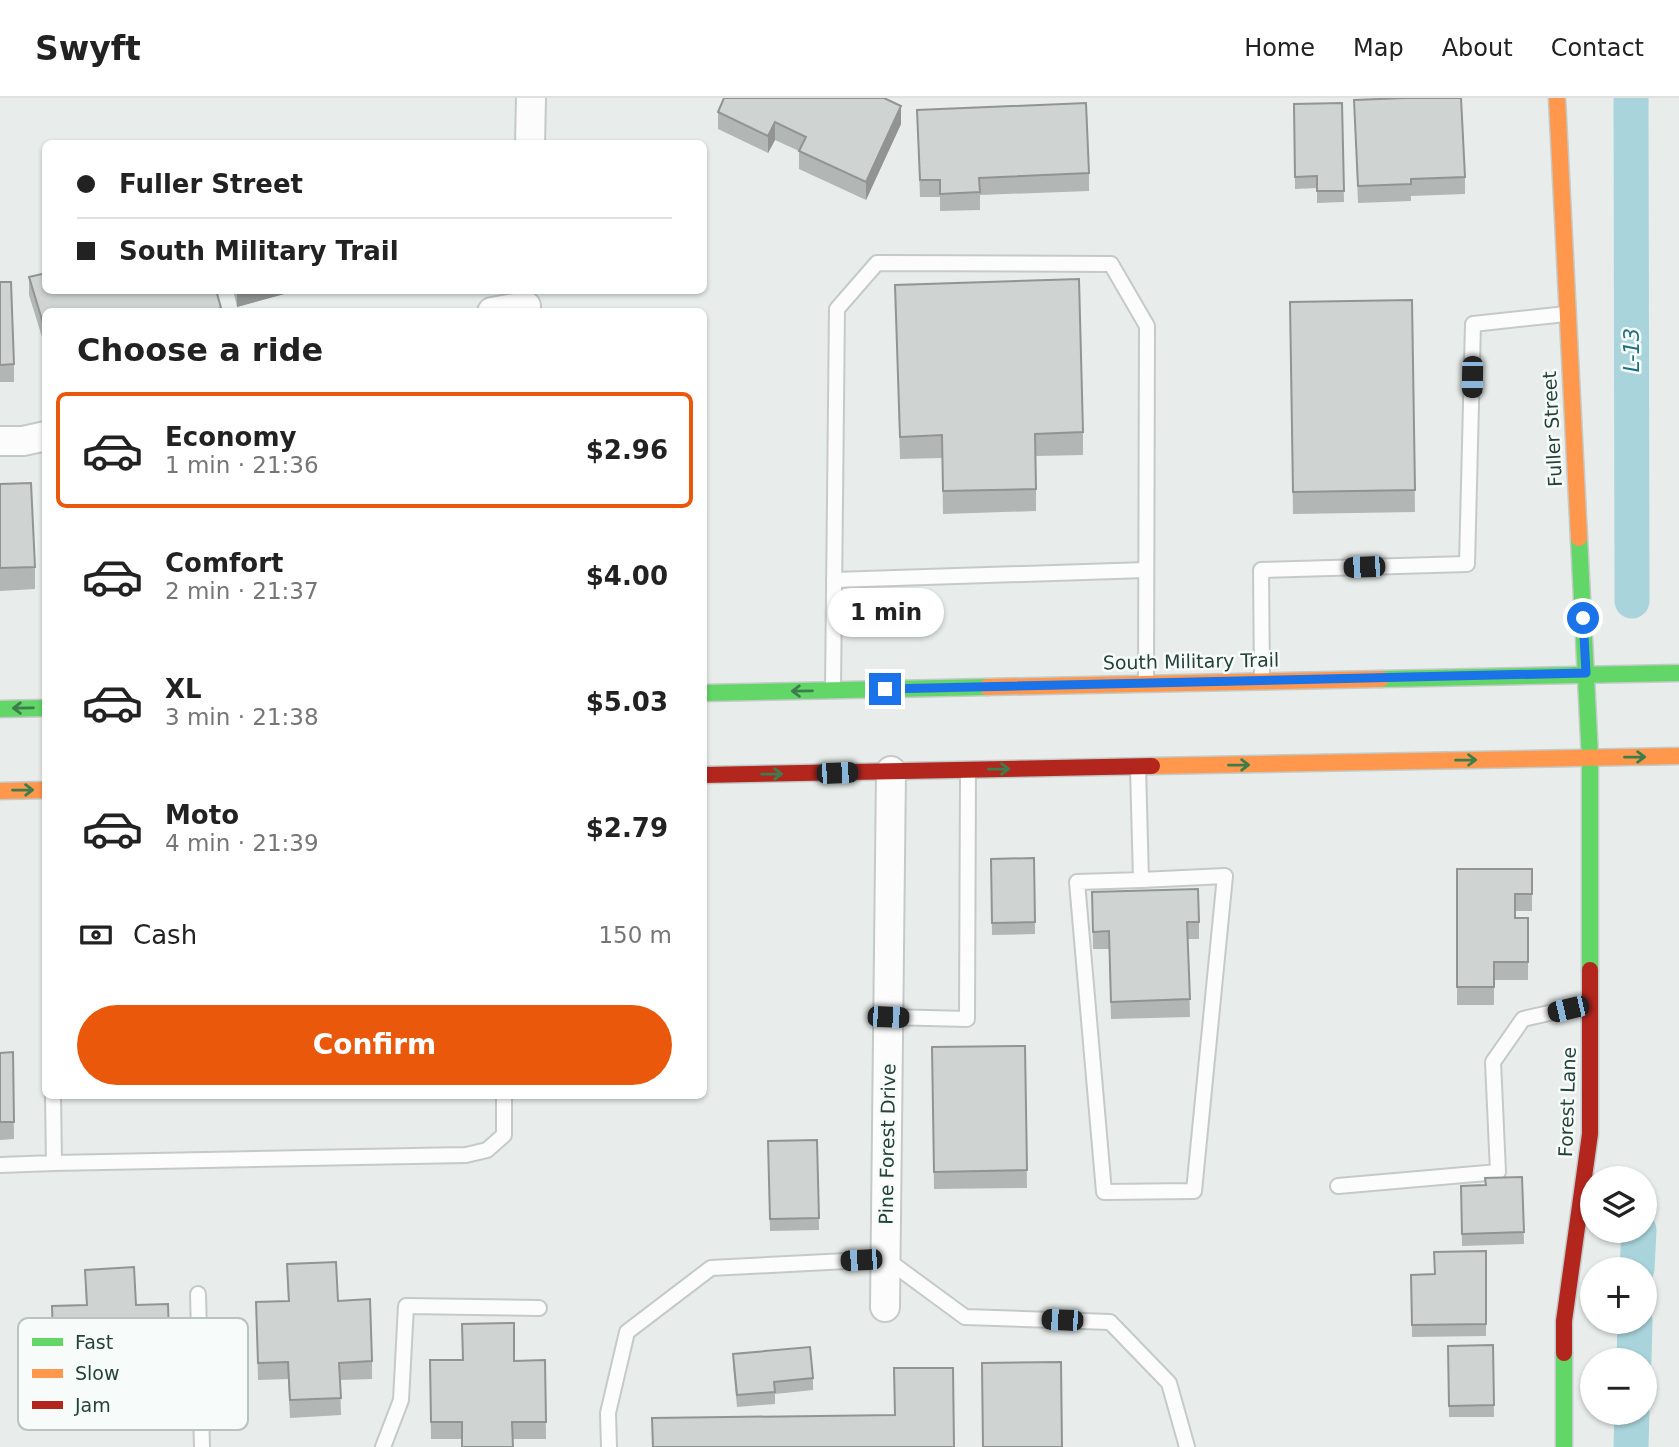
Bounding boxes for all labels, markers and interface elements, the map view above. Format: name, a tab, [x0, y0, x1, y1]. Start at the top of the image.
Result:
text: Swyft	[35, 29, 141, 68]
text: Home	[1244, 34, 1315, 62]
text: Map	[1353, 34, 1404, 62]
text: About	[1442, 34, 1513, 62]
text: Contact	[1551, 34, 1644, 62]
text: Fuller Street	[119, 169, 303, 199]
text: South Military Trail	[119, 236, 399, 266]
water label: L-13	[1620, 328, 1644, 372]
text: Choose a ride	[77, 331, 323, 369]
car	[1462, 356, 1483, 398]
street label: Fuller Street	[1538, 371, 1566, 487]
icon: car	[81, 419, 144, 482]
text: Economy	[165, 422, 296, 452]
text: $2.96	[586, 435, 668, 465]
text: 1 min · 21:36	[165, 452, 319, 478]
icon: car	[81, 545, 144, 608]
text: Comfort	[165, 548, 283, 578]
car	[1343, 556, 1386, 578]
text: $4.00	[586, 561, 668, 591]
text: 2 min · 21:37	[165, 578, 319, 604]
callout: 1 min	[827, 588, 943, 636]
text: 1 min	[850, 599, 922, 625]
route start	[1567, 602, 1599, 634]
street label: South Military Trail	[1103, 648, 1279, 674]
icon: car	[81, 671, 144, 734]
route end	[869, 673, 901, 705]
text: XL	[165, 674, 202, 704]
one-way arrow	[791, 684, 814, 698]
text: $5.03	[586, 687, 668, 717]
one-way arrow	[12, 701, 35, 715]
text: 3 min · 21:38	[165, 704, 319, 730]
one-way arrow	[1623, 750, 1646, 764]
one-way arrow	[1454, 754, 1477, 767]
one-way arrow	[1227, 758, 1250, 772]
car	[816, 762, 859, 784]
one-way arrow	[987, 762, 1010, 776]
one-way arrow	[760, 767, 783, 781]
one-way arrow	[11, 783, 34, 797]
icon: car	[81, 797, 144, 860]
text: Moto	[165, 800, 239, 830]
text: $2.79	[586, 813, 668, 843]
text: 4 min · 21:39	[165, 830, 319, 856]
icon: cash	[77, 916, 115, 954]
text: Cash	[133, 920, 197, 950]
text: 150 m	[598, 922, 672, 948]
car	[1546, 994, 1591, 1024]
button: Confirm	[77, 1005, 672, 1085]
car	[867, 1006, 910, 1028]
street label: Forest Lane	[1554, 1046, 1580, 1158]
street label: Pine Forest Drive	[875, 1063, 899, 1225]
map controls	[1580, 1166, 1657, 1425]
button: layers	[1580, 1166, 1657, 1243]
car	[840, 1248, 883, 1272]
button: +	[1580, 1257, 1657, 1334]
car	[1041, 1309, 1084, 1331]
legend	[18, 1318, 248, 1430]
text: Fast	[75, 1331, 113, 1353]
button: −	[1580, 1348, 1657, 1425]
text: Slow	[75, 1362, 120, 1384]
text: Jam	[74, 1394, 111, 1416]

